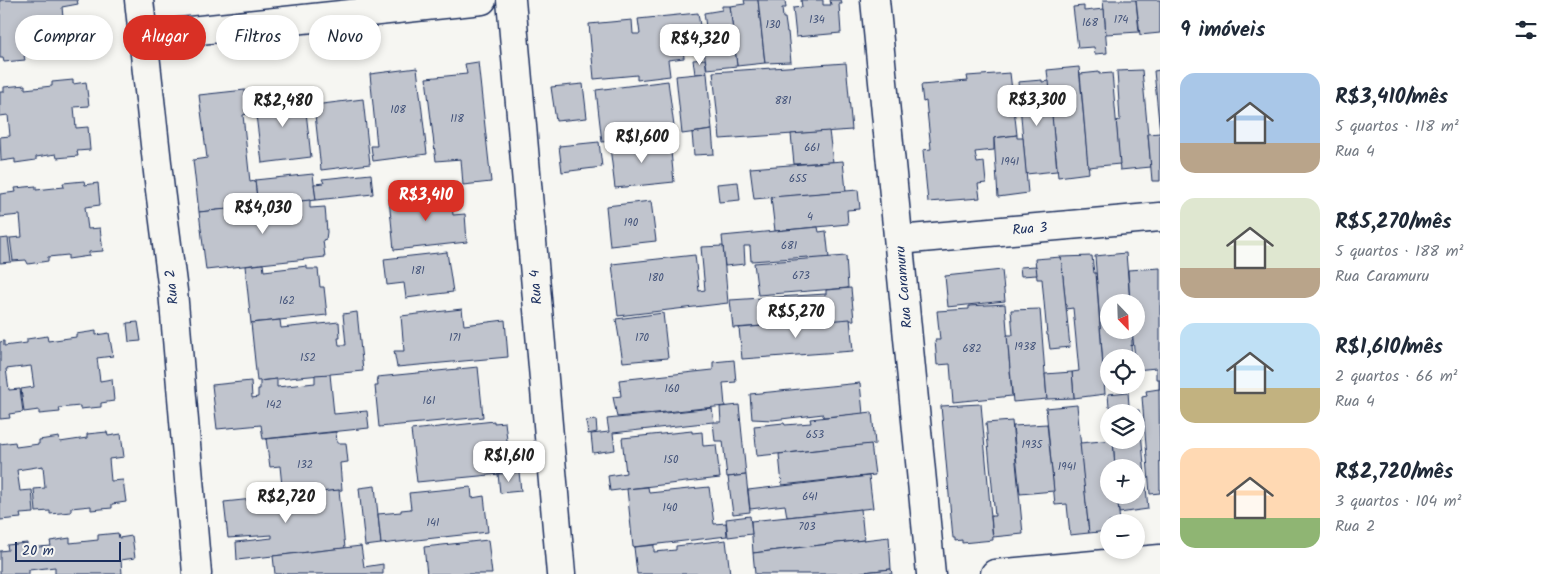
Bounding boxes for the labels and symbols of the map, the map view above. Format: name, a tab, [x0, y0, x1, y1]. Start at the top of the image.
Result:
house number: 134	[809, 11, 825, 29]
house number: 174	[1114, 11, 1128, 29]
house number: 168	[1082, 14, 1098, 32]
house number: 130	[765, 16, 781, 34]
pin: R$4,320	[654, 23, 746, 66]
pin: R$3,300	[991, 84, 1083, 127]
pin: R$2,480	[237, 86, 329, 128]
house number: 881	[775, 92, 791, 110]
house number: 108	[390, 101, 406, 119]
house number: 118	[450, 110, 464, 128]
pin: R$1,600	[596, 121, 688, 164]
house number: 661	[804, 139, 820, 157]
house number: 1941	[1001, 153, 1019, 171]
house number: 655	[789, 170, 808, 188]
pin: R$3,410	[380, 180, 472, 222]
pin: R$4,030	[217, 192, 309, 235]
house number: 4	[807, 208, 813, 226]
house number: 190	[624, 214, 639, 232]
street label: Rua 3	[1012, 217, 1048, 241]
house number: 681	[781, 237, 797, 255]
street label: Rua Caramuru	[889, 245, 919, 329]
house number: 181	[411, 262, 425, 280]
house number: 673	[792, 267, 810, 285]
street label: Rua 2	[159, 268, 185, 306]
street label: Rua 4	[524, 268, 548, 305]
house number: 180	[648, 269, 664, 287]
house number: 162	[279, 292, 295, 310]
north arrow	[1100, 294, 1145, 339]
pin: R$5,270	[750, 296, 842, 339]
house number: 171	[449, 329, 461, 347]
house number: 170	[635, 329, 650, 347]
house number: 1938	[1014, 338, 1036, 356]
house number: 682	[962, 340, 982, 358]
house number: 152	[300, 349, 316, 367]
house number: 160	[664, 380, 680, 398]
house number: 161	[422, 392, 436, 410]
house number: 142	[266, 396, 282, 414]
house number: 653	[806, 426, 824, 444]
house number: 1935	[1021, 436, 1044, 454]
pin: R$1,610	[463, 440, 555, 483]
house number: 150	[664, 451, 679, 469]
house number: 132	[297, 456, 313, 474]
house number: 1941	[1058, 458, 1076, 476]
pin: R$2,720	[240, 482, 332, 524]
house number: 641	[802, 488, 818, 506]
house number: 140	[662, 499, 678, 517]
house number: 141	[427, 514, 439, 532]
house number: 703	[799, 518, 815, 536]
scale bar	[15, 539, 121, 562]

